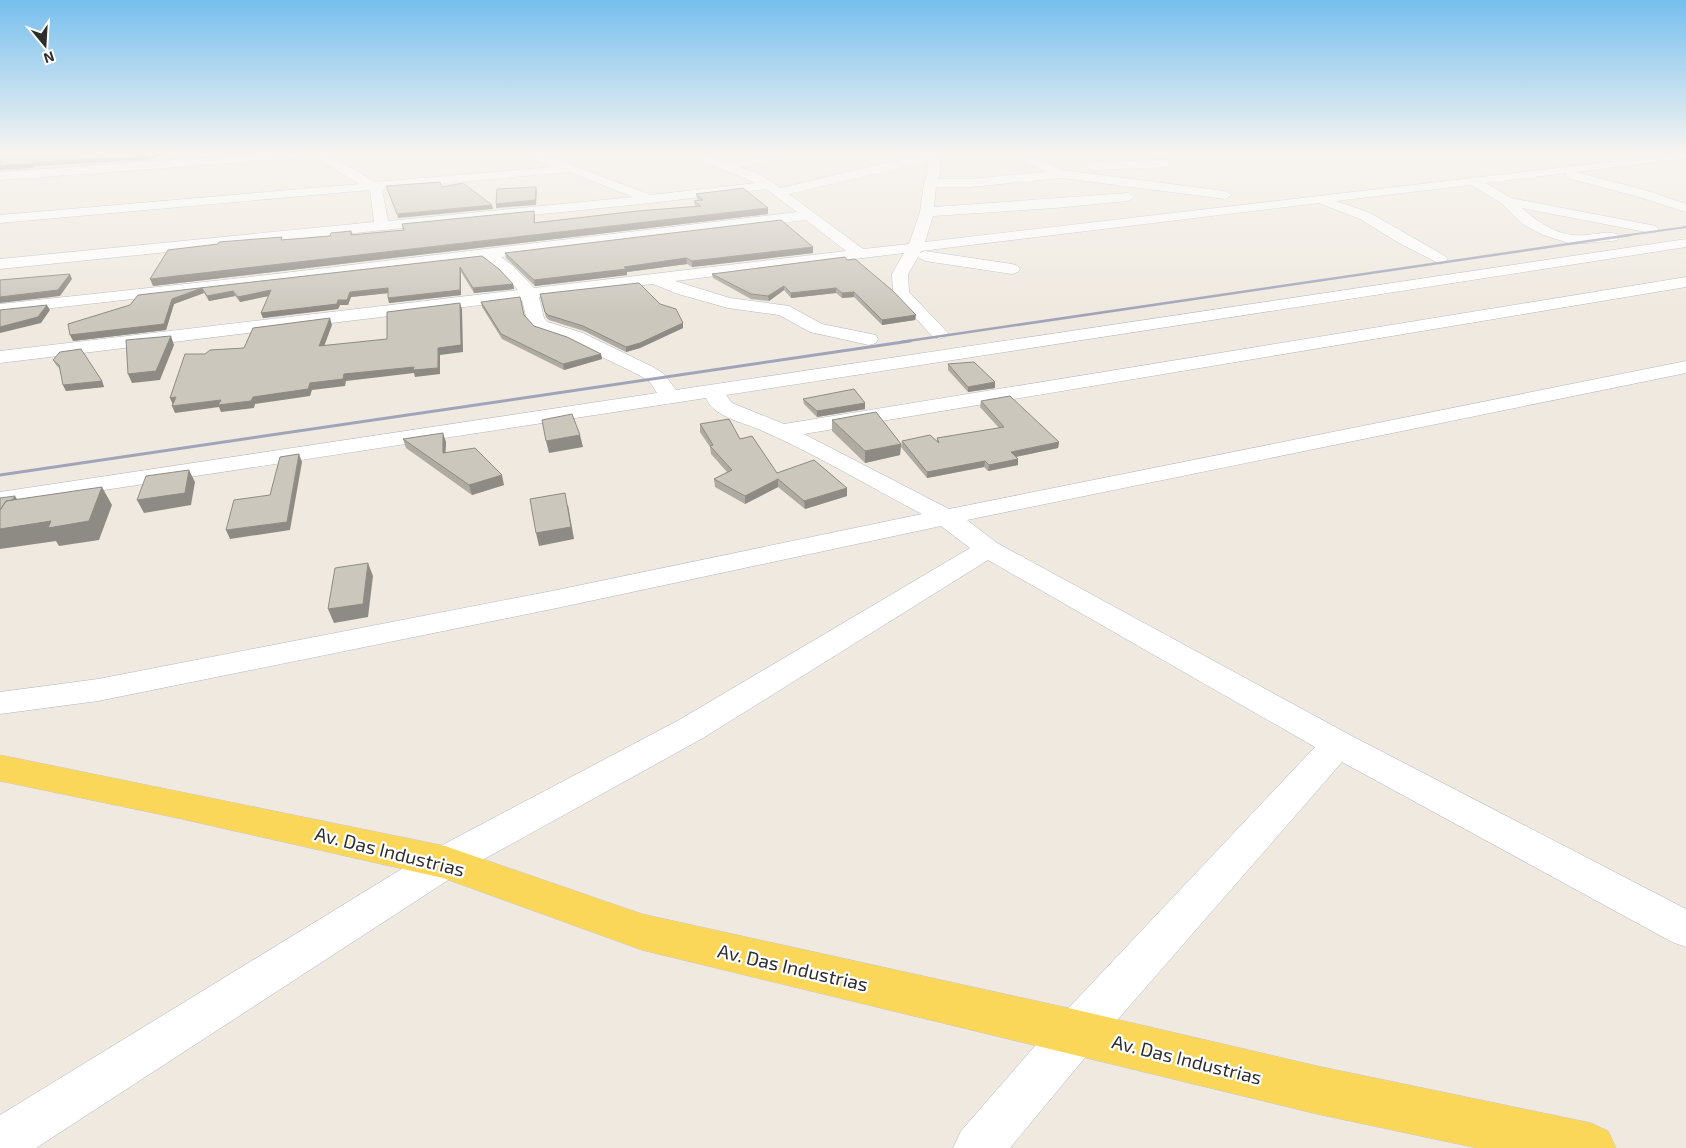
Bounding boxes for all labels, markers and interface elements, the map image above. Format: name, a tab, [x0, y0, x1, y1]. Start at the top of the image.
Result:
north arrow	[20, 20, 70, 70]
text: N	[42, 48, 57, 67]
street label: Av. Das Industrias	[313, 821, 467, 881]
street label: Av. Das Industrias	[716, 939, 870, 995]
street label: Av. Das Industrias	[1110, 1029, 1264, 1089]

